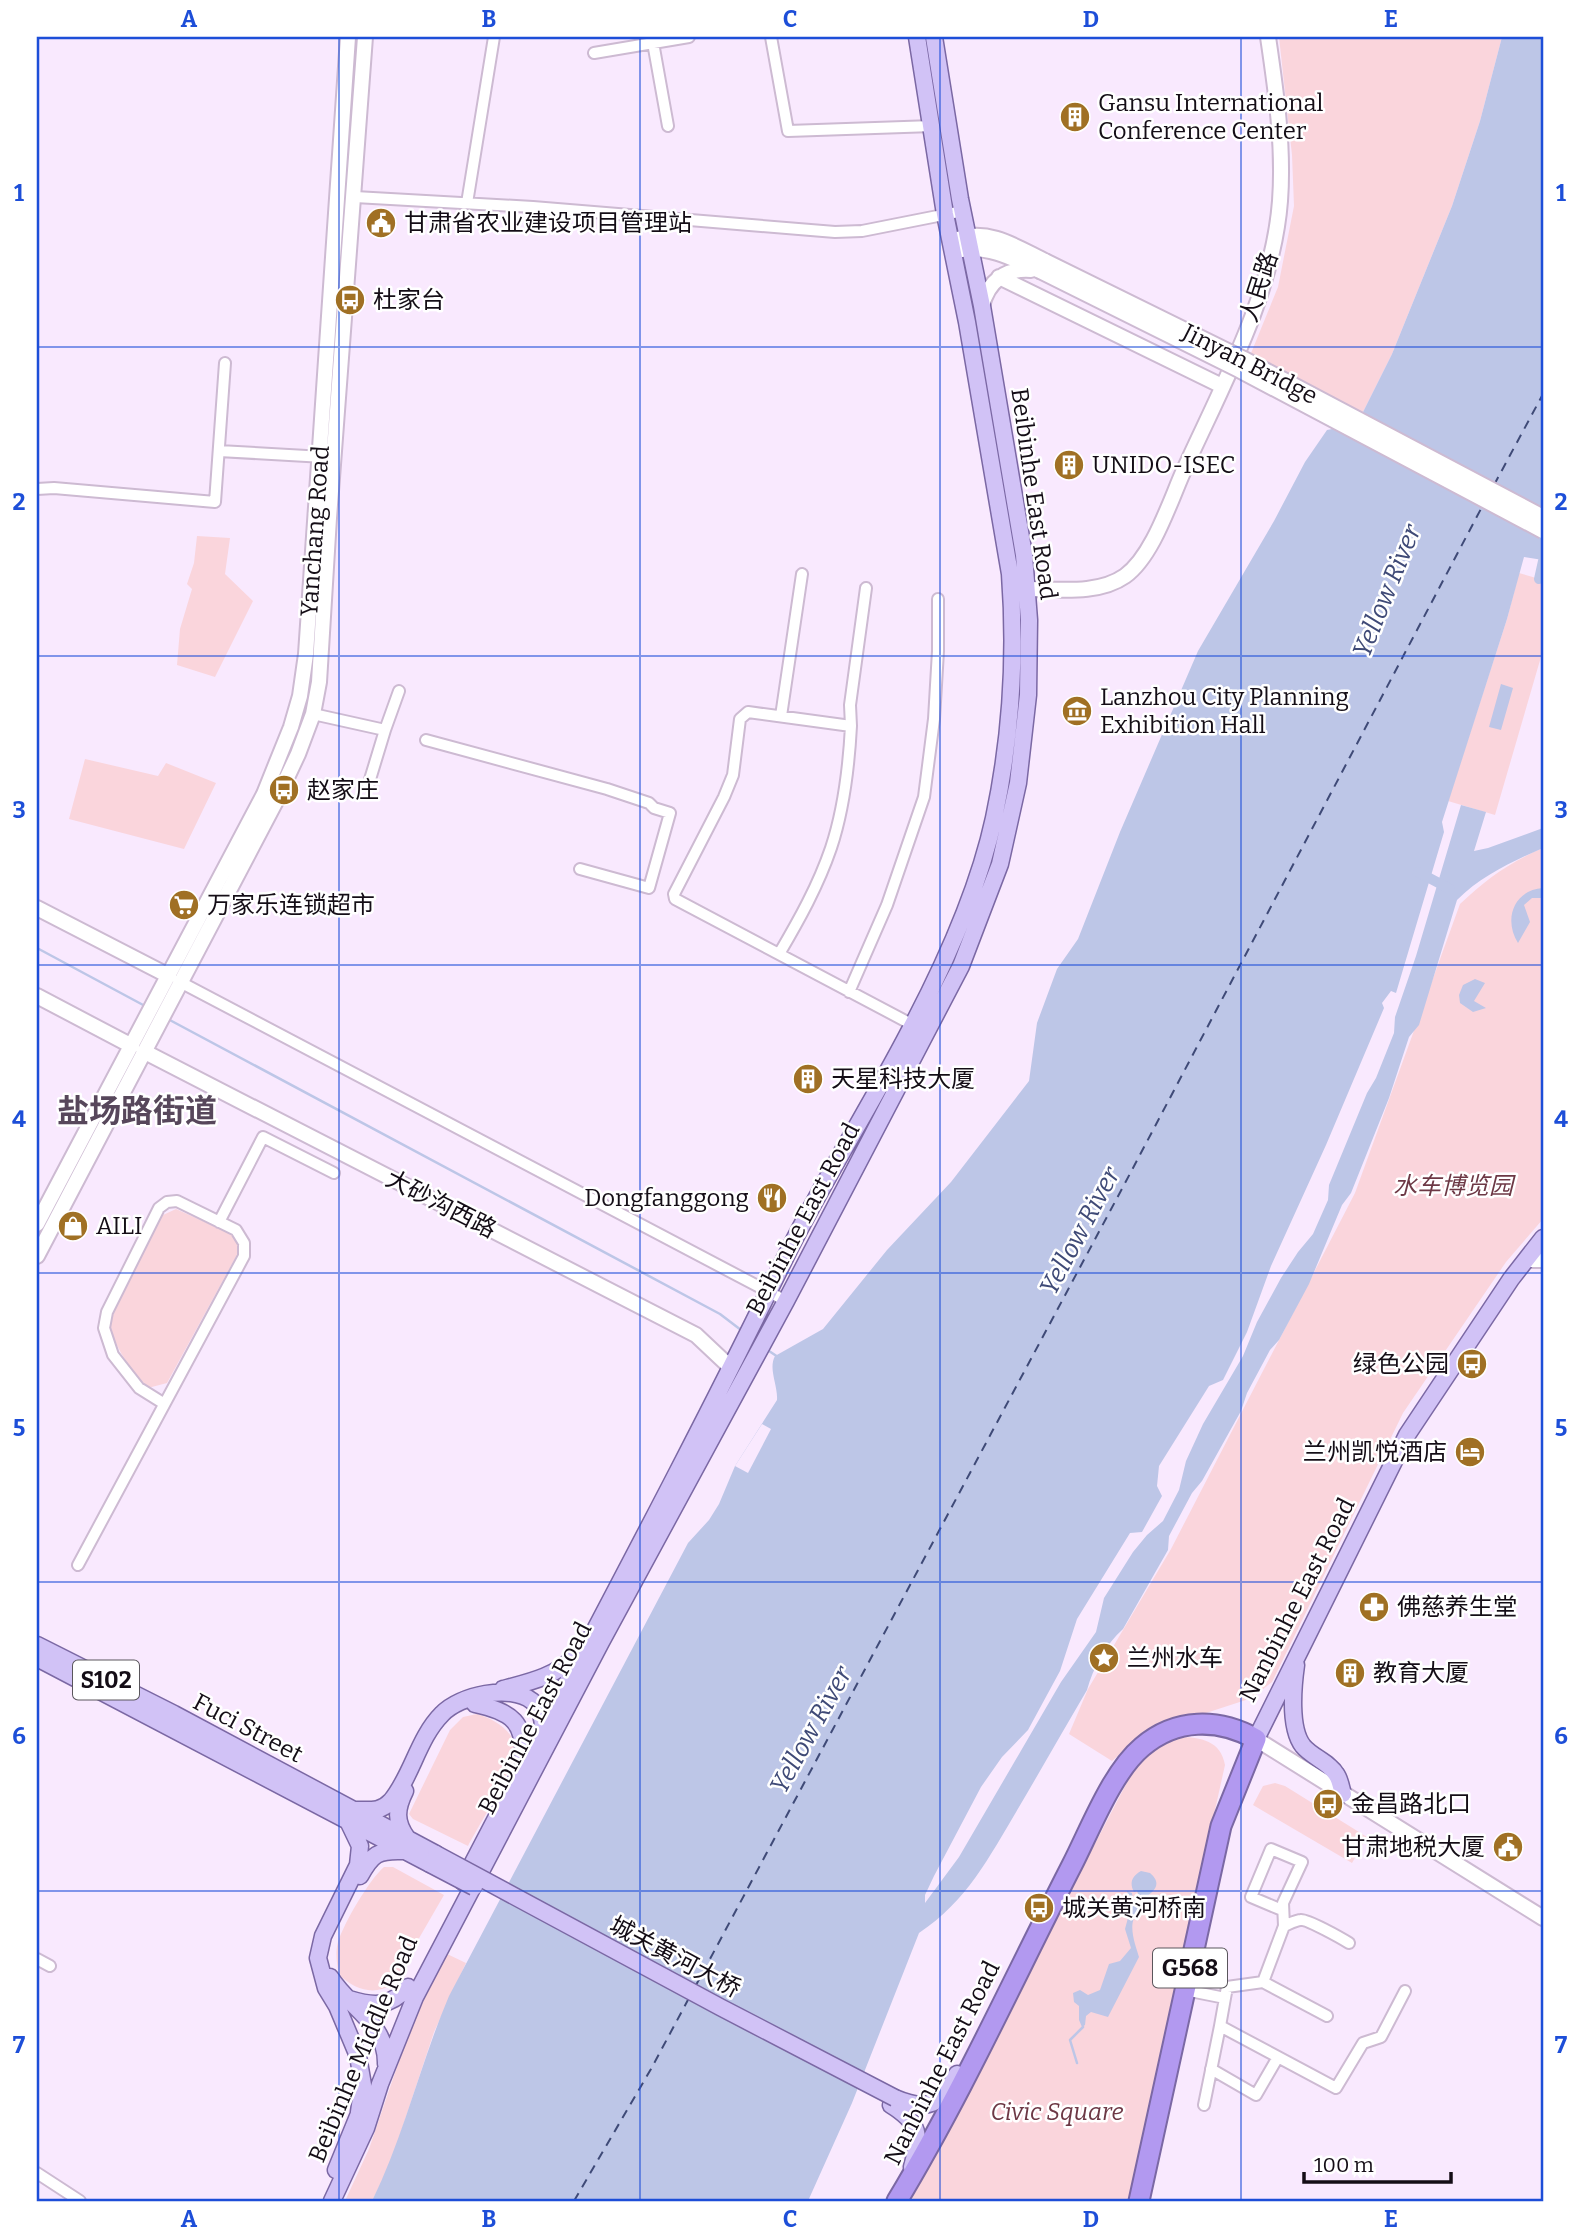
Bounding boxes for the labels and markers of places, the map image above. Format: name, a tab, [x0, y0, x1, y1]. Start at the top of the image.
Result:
place label: Gansu International Conference Center	[1098, 89, 1324, 145]
building icon: Gansu International Conference Center	[1058, 100, 1092, 134]
public building icon: 甘肃省农业建设项目管理站	[364, 206, 398, 240]
place label: 甘肃省农业建设项目管理站	[404, 209, 692, 237]
bus stop icon: 杜家台	[333, 283, 367, 317]
place label: 杜家台	[373, 286, 445, 314]
building icon: UNIDO-ISEC	[1052, 448, 1086, 482]
place label: UNIDO-ISEC	[1092, 451, 1235, 479]
place label: Lanzhou City Planning Exhibition Hall	[1100, 683, 1349, 739]
museum icon: Lanzhou City Planning Exhibition Hall	[1060, 694, 1094, 728]
bus stop icon: 赵家庄	[267, 773, 301, 807]
place label: 赵家庄	[307, 776, 379, 804]
supermarket icon: 万家乐连锁超市	[167, 888, 201, 922]
place label: 万家乐连锁超市	[207, 891, 375, 919]
building icon: 天星科技大厦	[791, 1062, 825, 1096]
place label: 天星科技大厦	[831, 1065, 975, 1093]
restaurant icon: Dongfanggong	[755, 1181, 789, 1215]
place label: Dongfanggong	[584, 1184, 749, 1212]
shop icon: AILI	[56, 1209, 90, 1243]
place label: AILI	[96, 1212, 142, 1240]
bus stop icon: 绿色公园	[1455, 1347, 1489, 1381]
place label: 绿色公园	[1353, 1350, 1449, 1378]
hotel icon: 兰州凯悦酒店	[1453, 1435, 1487, 1469]
place label: 兰州凯悦酒店	[1303, 1438, 1447, 1466]
pharmacy icon: 佛慈养生堂	[1357, 1590, 1391, 1624]
place label: 佛慈养生堂	[1397, 1593, 1517, 1621]
place icon: 兰州水车	[1087, 1641, 1121, 1675]
place label: 兰州水车	[1127, 1644, 1223, 1672]
building icon: 教育大厦	[1333, 1656, 1367, 1690]
place label: 教育大厦	[1373, 1659, 1469, 1687]
bus stop icon: 金昌路北口	[1311, 1787, 1345, 1821]
place label: 金昌路北口	[1351, 1790, 1471, 1818]
public building icon: 甘肃地税大厦	[1491, 1830, 1525, 1864]
place label: 甘肃地税大厦	[1341, 1833, 1485, 1861]
bus stop icon: 城关黄河桥南	[1022, 1891, 1056, 1925]
place label: 城关黄河桥南	[1062, 1894, 1206, 1922]

